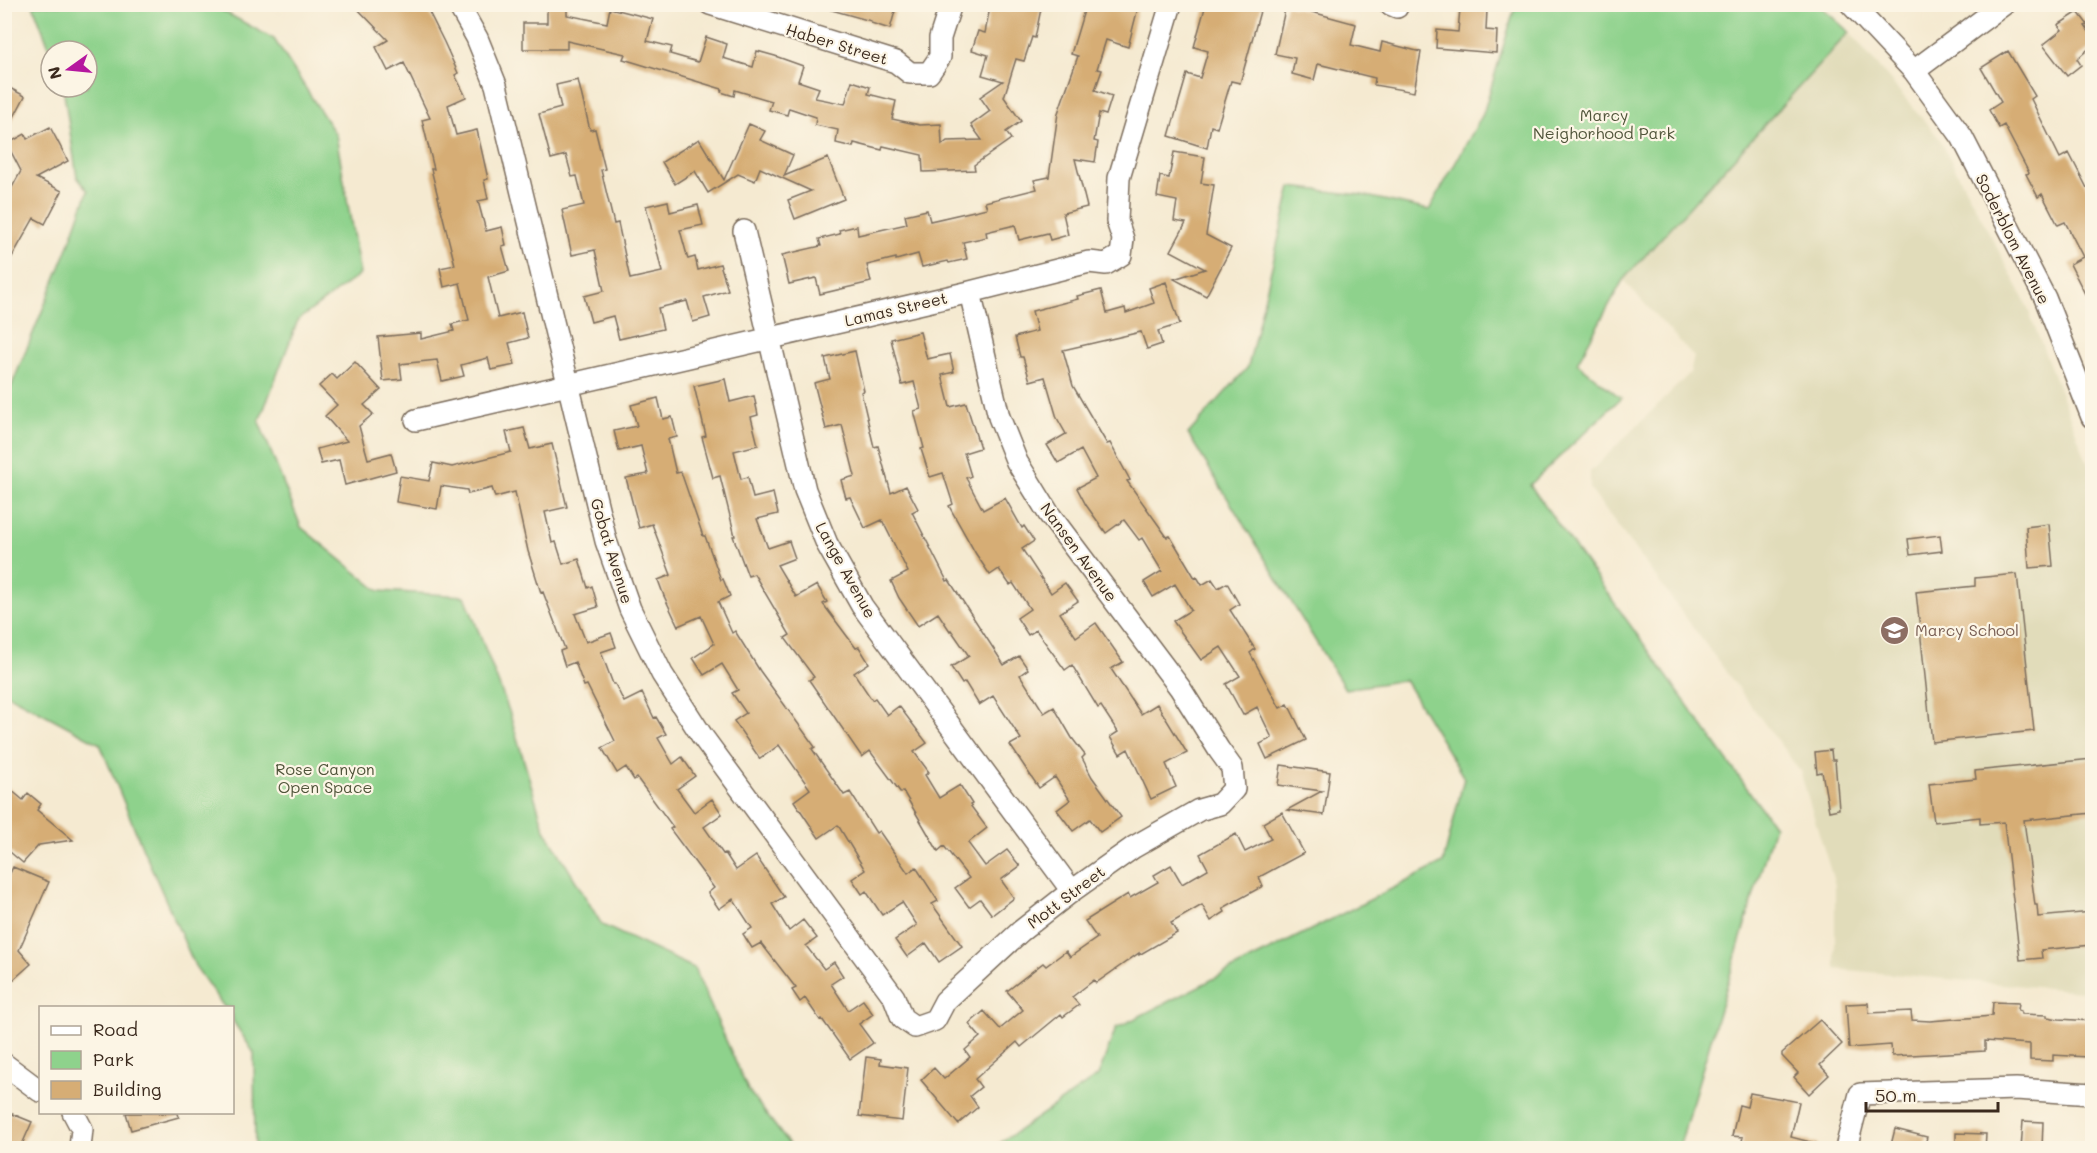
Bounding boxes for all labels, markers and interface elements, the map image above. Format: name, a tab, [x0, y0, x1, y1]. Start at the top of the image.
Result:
street label: Haber Street	[784, 18, 891, 69]
north arrow	[39, 39, 99, 99]
text: N	[42, 64, 66, 82]
park label: Marcy Neighorhood Park	[1533, 104, 1675, 143]
street label: Soderblom Avenue	[1972, 170, 2055, 307]
street label: Lamas Street	[842, 286, 949, 331]
street label: Gobat Avenue	[586, 496, 638, 606]
street label: Nansen Avenue	[1036, 498, 1122, 605]
street label: Lange Avenue	[811, 518, 882, 622]
school or university icon: Marcy School	[1878, 614, 1910, 646]
place label: Marcy School	[1915, 619, 2019, 640]
park label: Rose Canyon Open Space	[275, 758, 375, 797]
street label: Mott Street	[1022, 860, 1109, 933]
legend	[39, 1006, 234, 1114]
text: Road	[93, 1017, 138, 1041]
text: Park	[93, 1047, 134, 1071]
scale bar	[1866, 1075, 1998, 1113]
text: Building	[93, 1077, 161, 1101]
text: 50 m	[1875, 1083, 1917, 1107]

